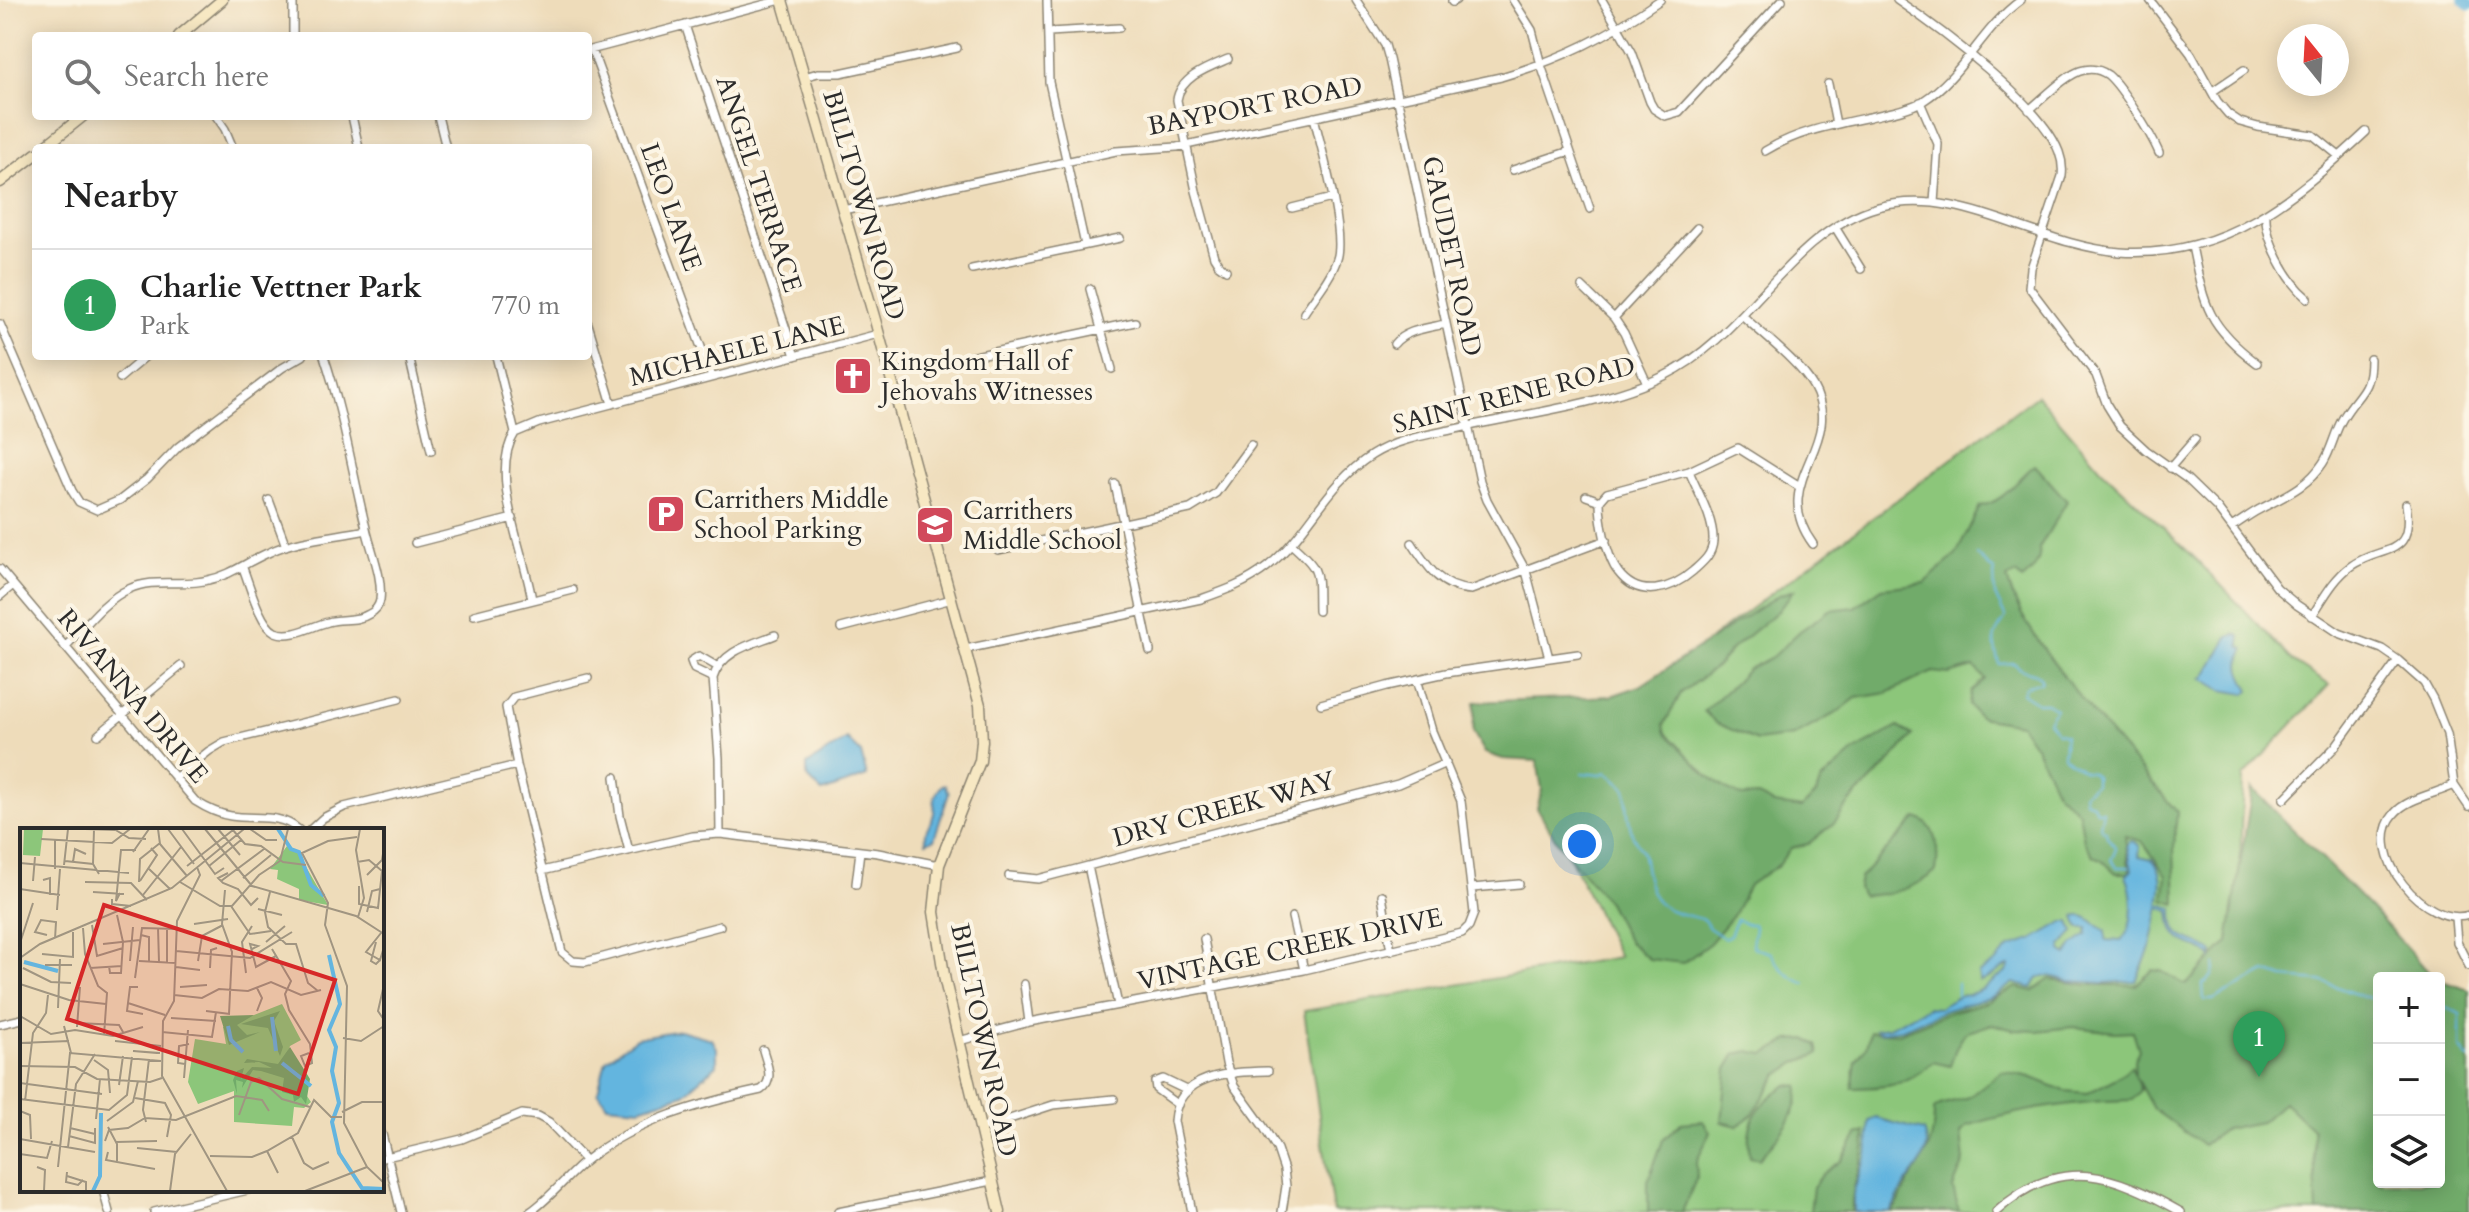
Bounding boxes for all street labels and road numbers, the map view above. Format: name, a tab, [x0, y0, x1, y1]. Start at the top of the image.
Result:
street label: BAYPORT ROAD	[1145, 68, 1365, 144]
street label: ANGEL TERRACE	[708, 71, 810, 297]
street label: BILLTOWN ROAD	[814, 86, 914, 324]
street label: LEO LANE	[632, 138, 710, 276]
street label: GAUDET ROAD	[1414, 153, 1490, 359]
street label: MICHAELE LANE	[626, 307, 848, 395]
street label: SAINT RENE ROAD	[1389, 348, 1639, 442]
street label: RIVANNA DRIVE	[50, 601, 216, 791]
street label: DRY CREEK WAY	[1109, 762, 1339, 855]
street label: VINTAGE CREEK DRIVE	[1134, 900, 1446, 998]
street label: BILLTOWN ROAD	[942, 920, 1026, 1160]

